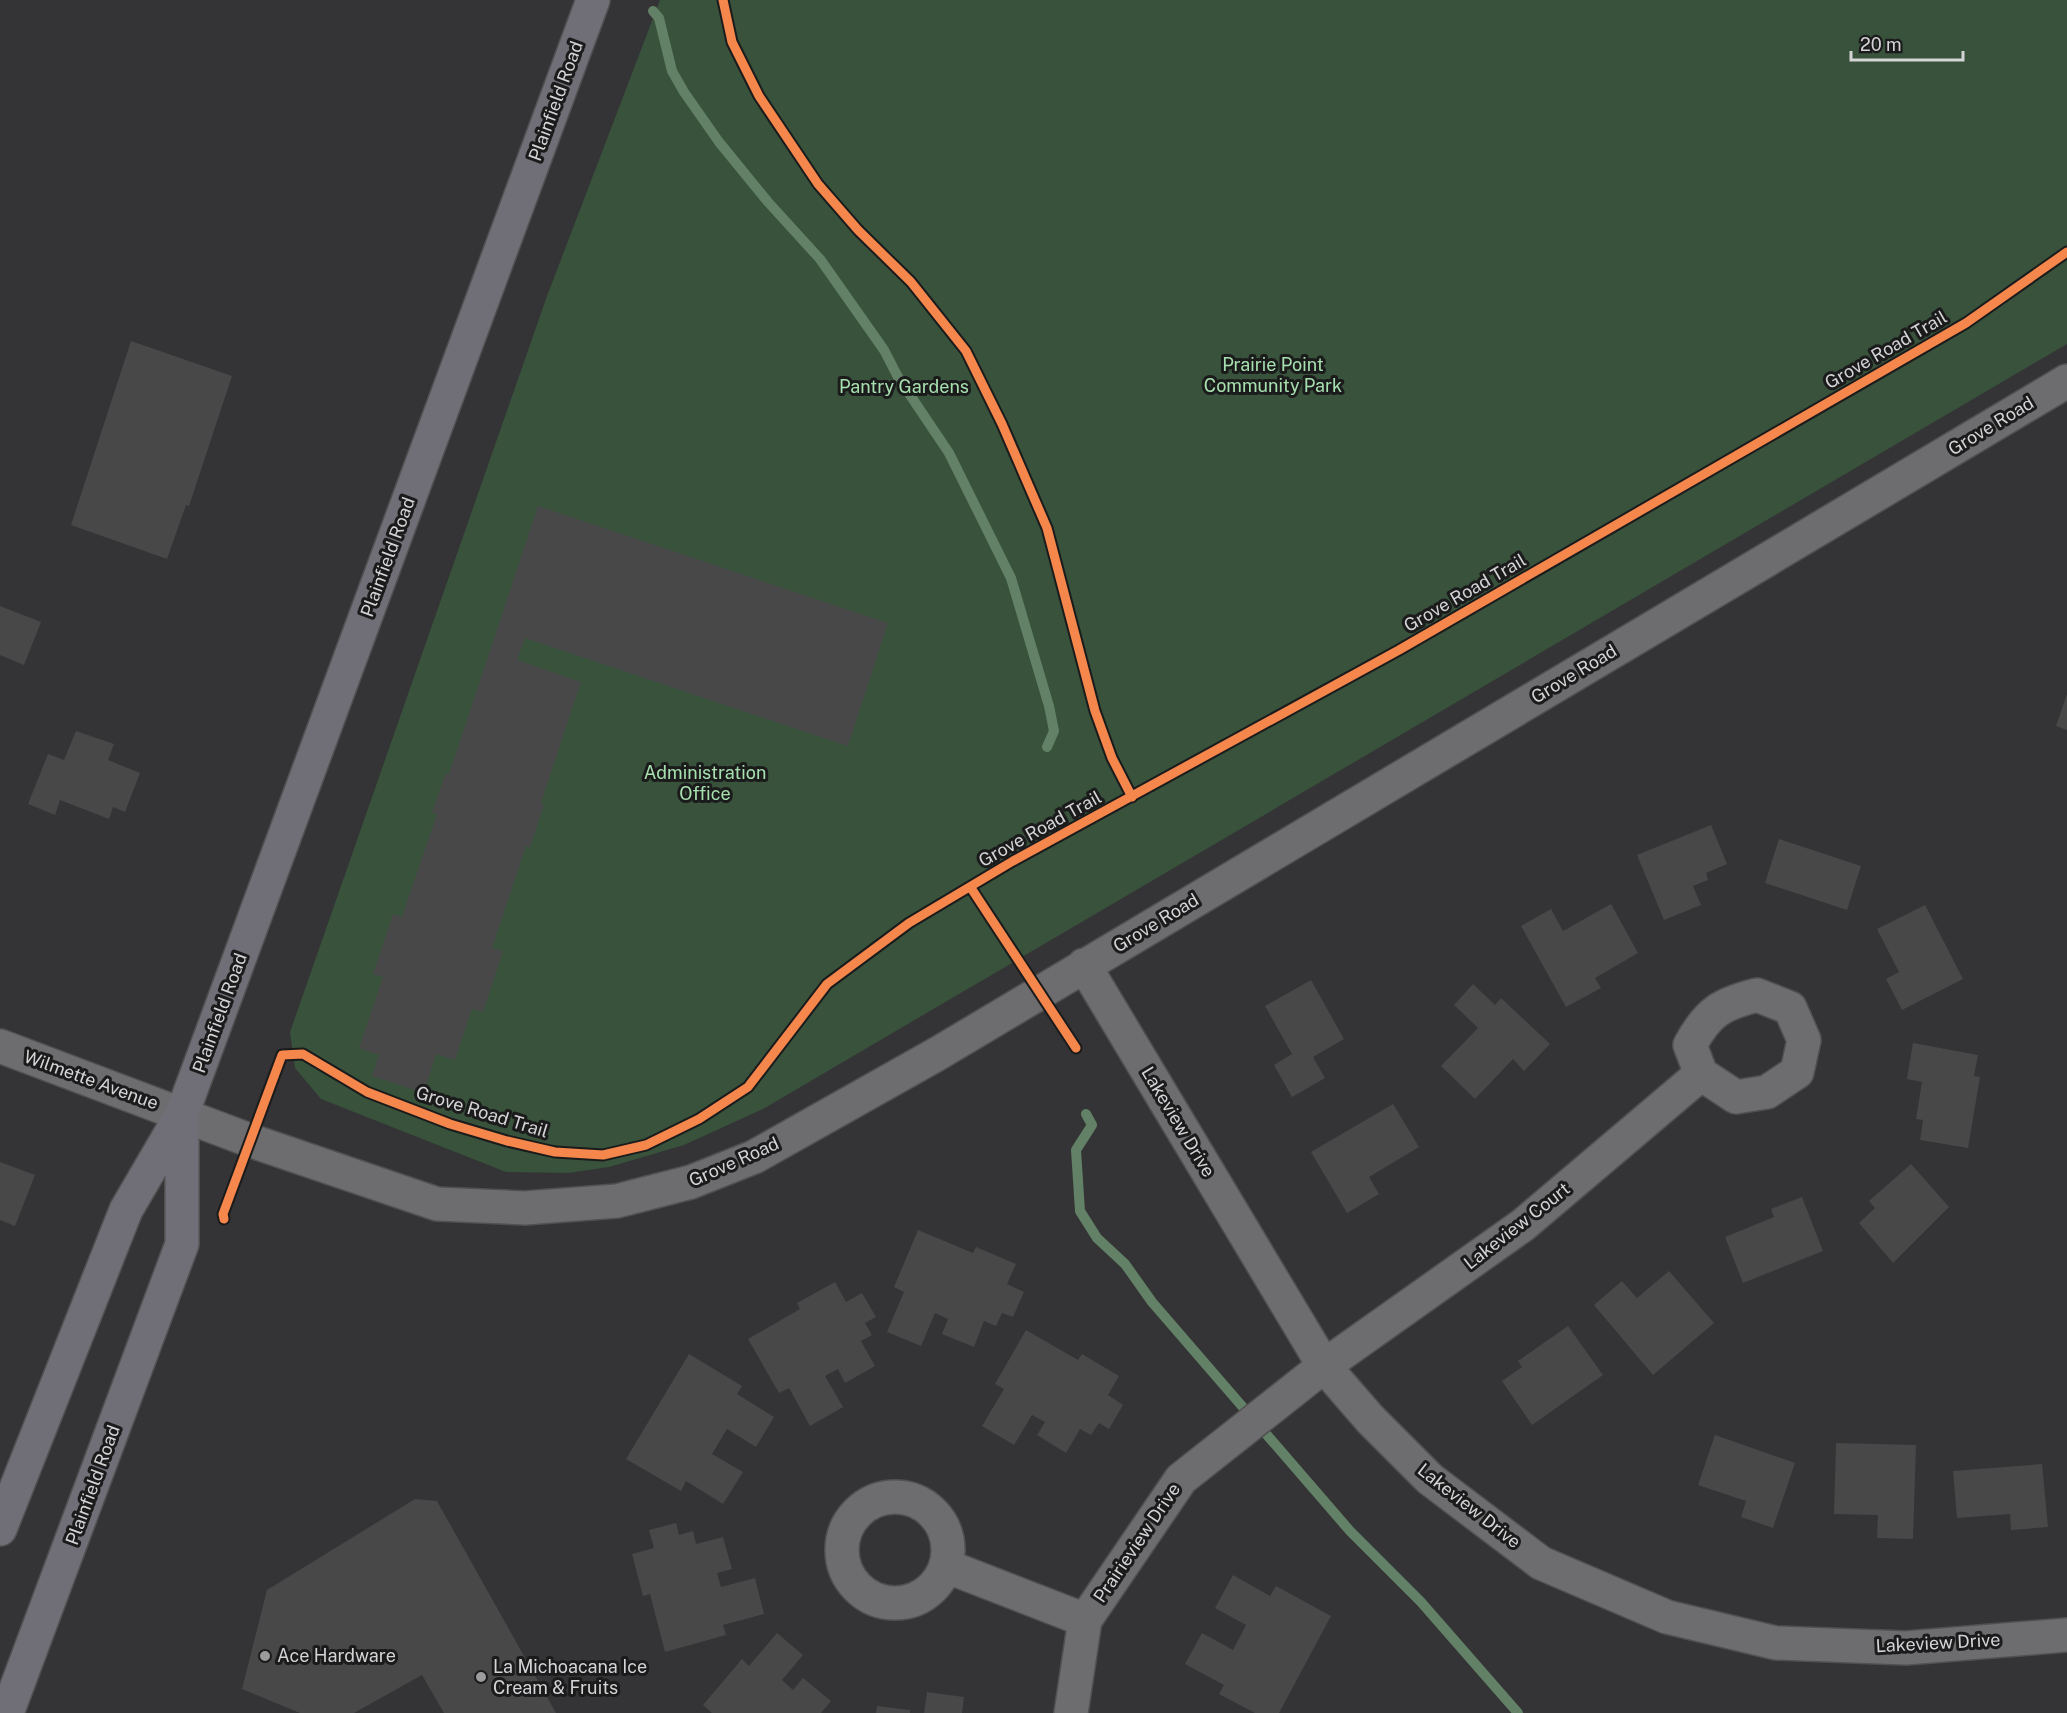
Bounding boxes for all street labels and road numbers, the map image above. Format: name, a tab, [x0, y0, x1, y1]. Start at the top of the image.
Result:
street label: Plainfield Road	[524, 38, 587, 164]
street label: Grove Road Trail	[1821, 306, 1950, 393]
street label: Grove Road	[1944, 392, 2037, 459]
street label: Plainfield Road	[356, 494, 419, 620]
street label: Grove Road Trail	[1400, 549, 1529, 636]
street label: Grove Road	[1527, 640, 1620, 707]
street label: Grove Road Trail	[975, 786, 1105, 871]
street label: Grove Road	[1109, 889, 1202, 956]
street label: Plainfield Road	[188, 950, 251, 1076]
street label: Wilmette Avenue	[21, 1045, 161, 1114]
street label: Lakeview Drive	[1137, 1063, 1220, 1181]
street label: Grove Road Trail	[413, 1081, 551, 1142]
street label: Grove Road	[686, 1132, 782, 1191]
street label: Lakeview Court	[1460, 1178, 1574, 1273]
street label: Plainfield Road	[61, 1422, 124, 1548]
street label: Lakeview Drive	[1414, 1459, 1525, 1552]
street label: Prairieview Drive	[1089, 1479, 1184, 1606]
street label: Lakeview Drive	[1875, 1629, 2001, 1656]

